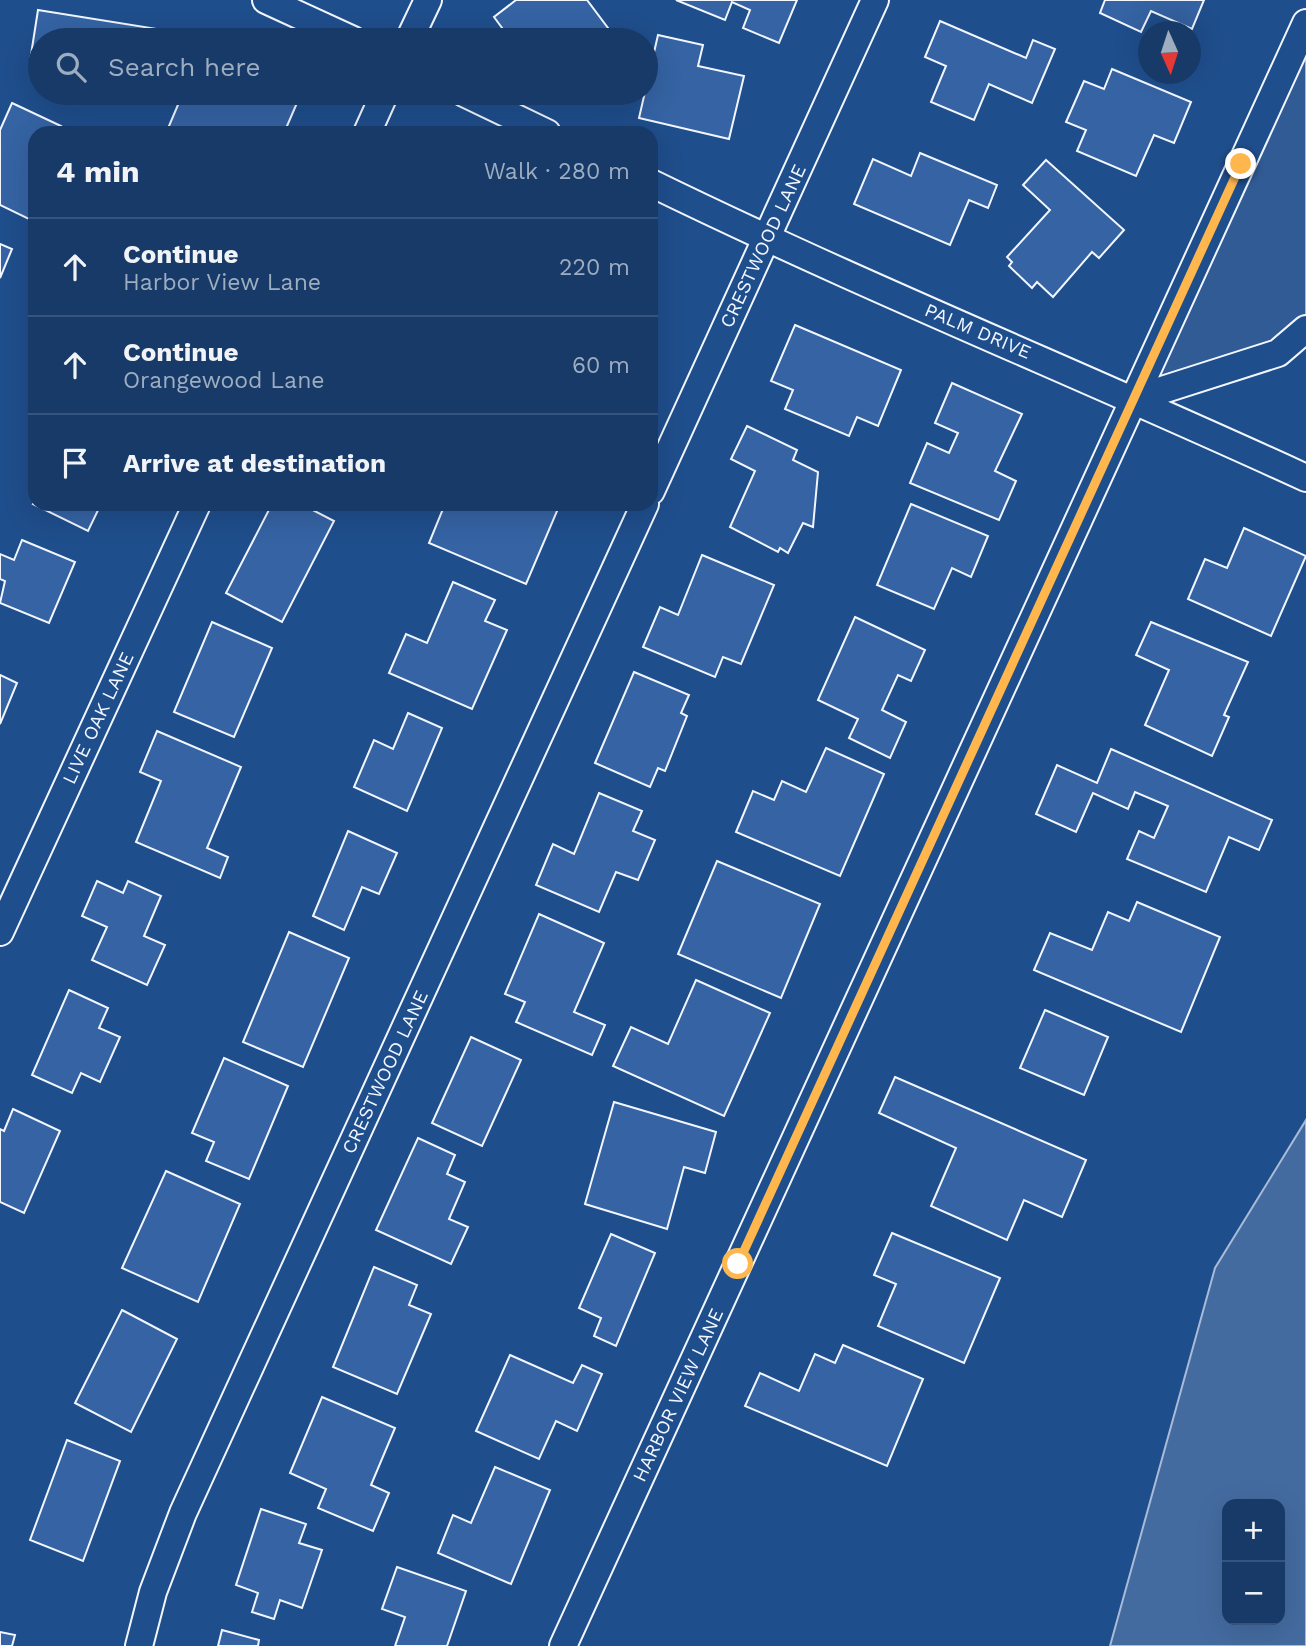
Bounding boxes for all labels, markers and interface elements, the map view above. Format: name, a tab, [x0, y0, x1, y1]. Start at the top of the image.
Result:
north arrow	[1138, 21, 1201, 84]
search box	[28, 28, 658, 105]
icon: search	[52, 48, 90, 86]
text: Search here	[108, 52, 260, 82]
route end	[1225, 148, 1256, 179]
text: 4 min	[56, 154, 140, 189]
text: Walk · 280 m	[484, 158, 630, 185]
street label: CRESTWOOD LANE	[715, 161, 811, 331]
text: Continue	[123, 239, 239, 269]
icon: ahead	[56, 248, 94, 286]
text: 220 m	[559, 254, 630, 281]
text: Harbor View Lane	[123, 269, 321, 296]
street label: PALM DRIVE	[921, 298, 1035, 364]
text: Continue	[123, 337, 239, 367]
icon: ahead	[56, 346, 94, 384]
text: 60 m	[572, 352, 630, 379]
text: Orangewood Lane	[123, 367, 325, 394]
icon: arrive	[56, 444, 94, 482]
text: Arrive at destination	[123, 448, 386, 478]
street label: LIVE OAK LANE	[57, 648, 139, 788]
street label: CRESTWOOD LANE	[337, 987, 433, 1157]
route start	[722, 1248, 753, 1279]
street label: HARBOR VIEW LANE	[628, 1305, 728, 1485]
map controls	[1222, 1499, 1285, 1625]
button: +	[1222, 1499, 1285, 1562]
button: −	[1222, 1562, 1285, 1625]

